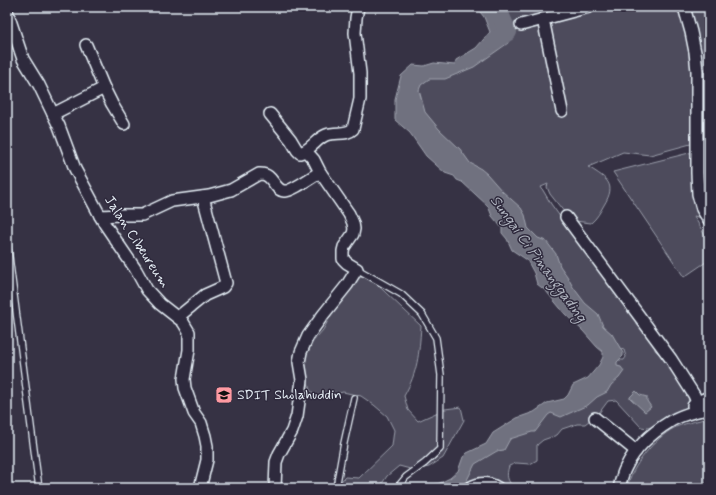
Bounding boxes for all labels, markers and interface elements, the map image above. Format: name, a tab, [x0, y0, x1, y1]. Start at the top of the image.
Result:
street label: Jalan Cibeureum	[100, 192, 174, 292]
water label: Sungai Ci Pinanggading	[484, 192, 592, 329]
school or university icon: SDIT Sholahuddin	[214, 385, 234, 405]
place label: SDIT Sholahuddin	[237, 386, 342, 404]

